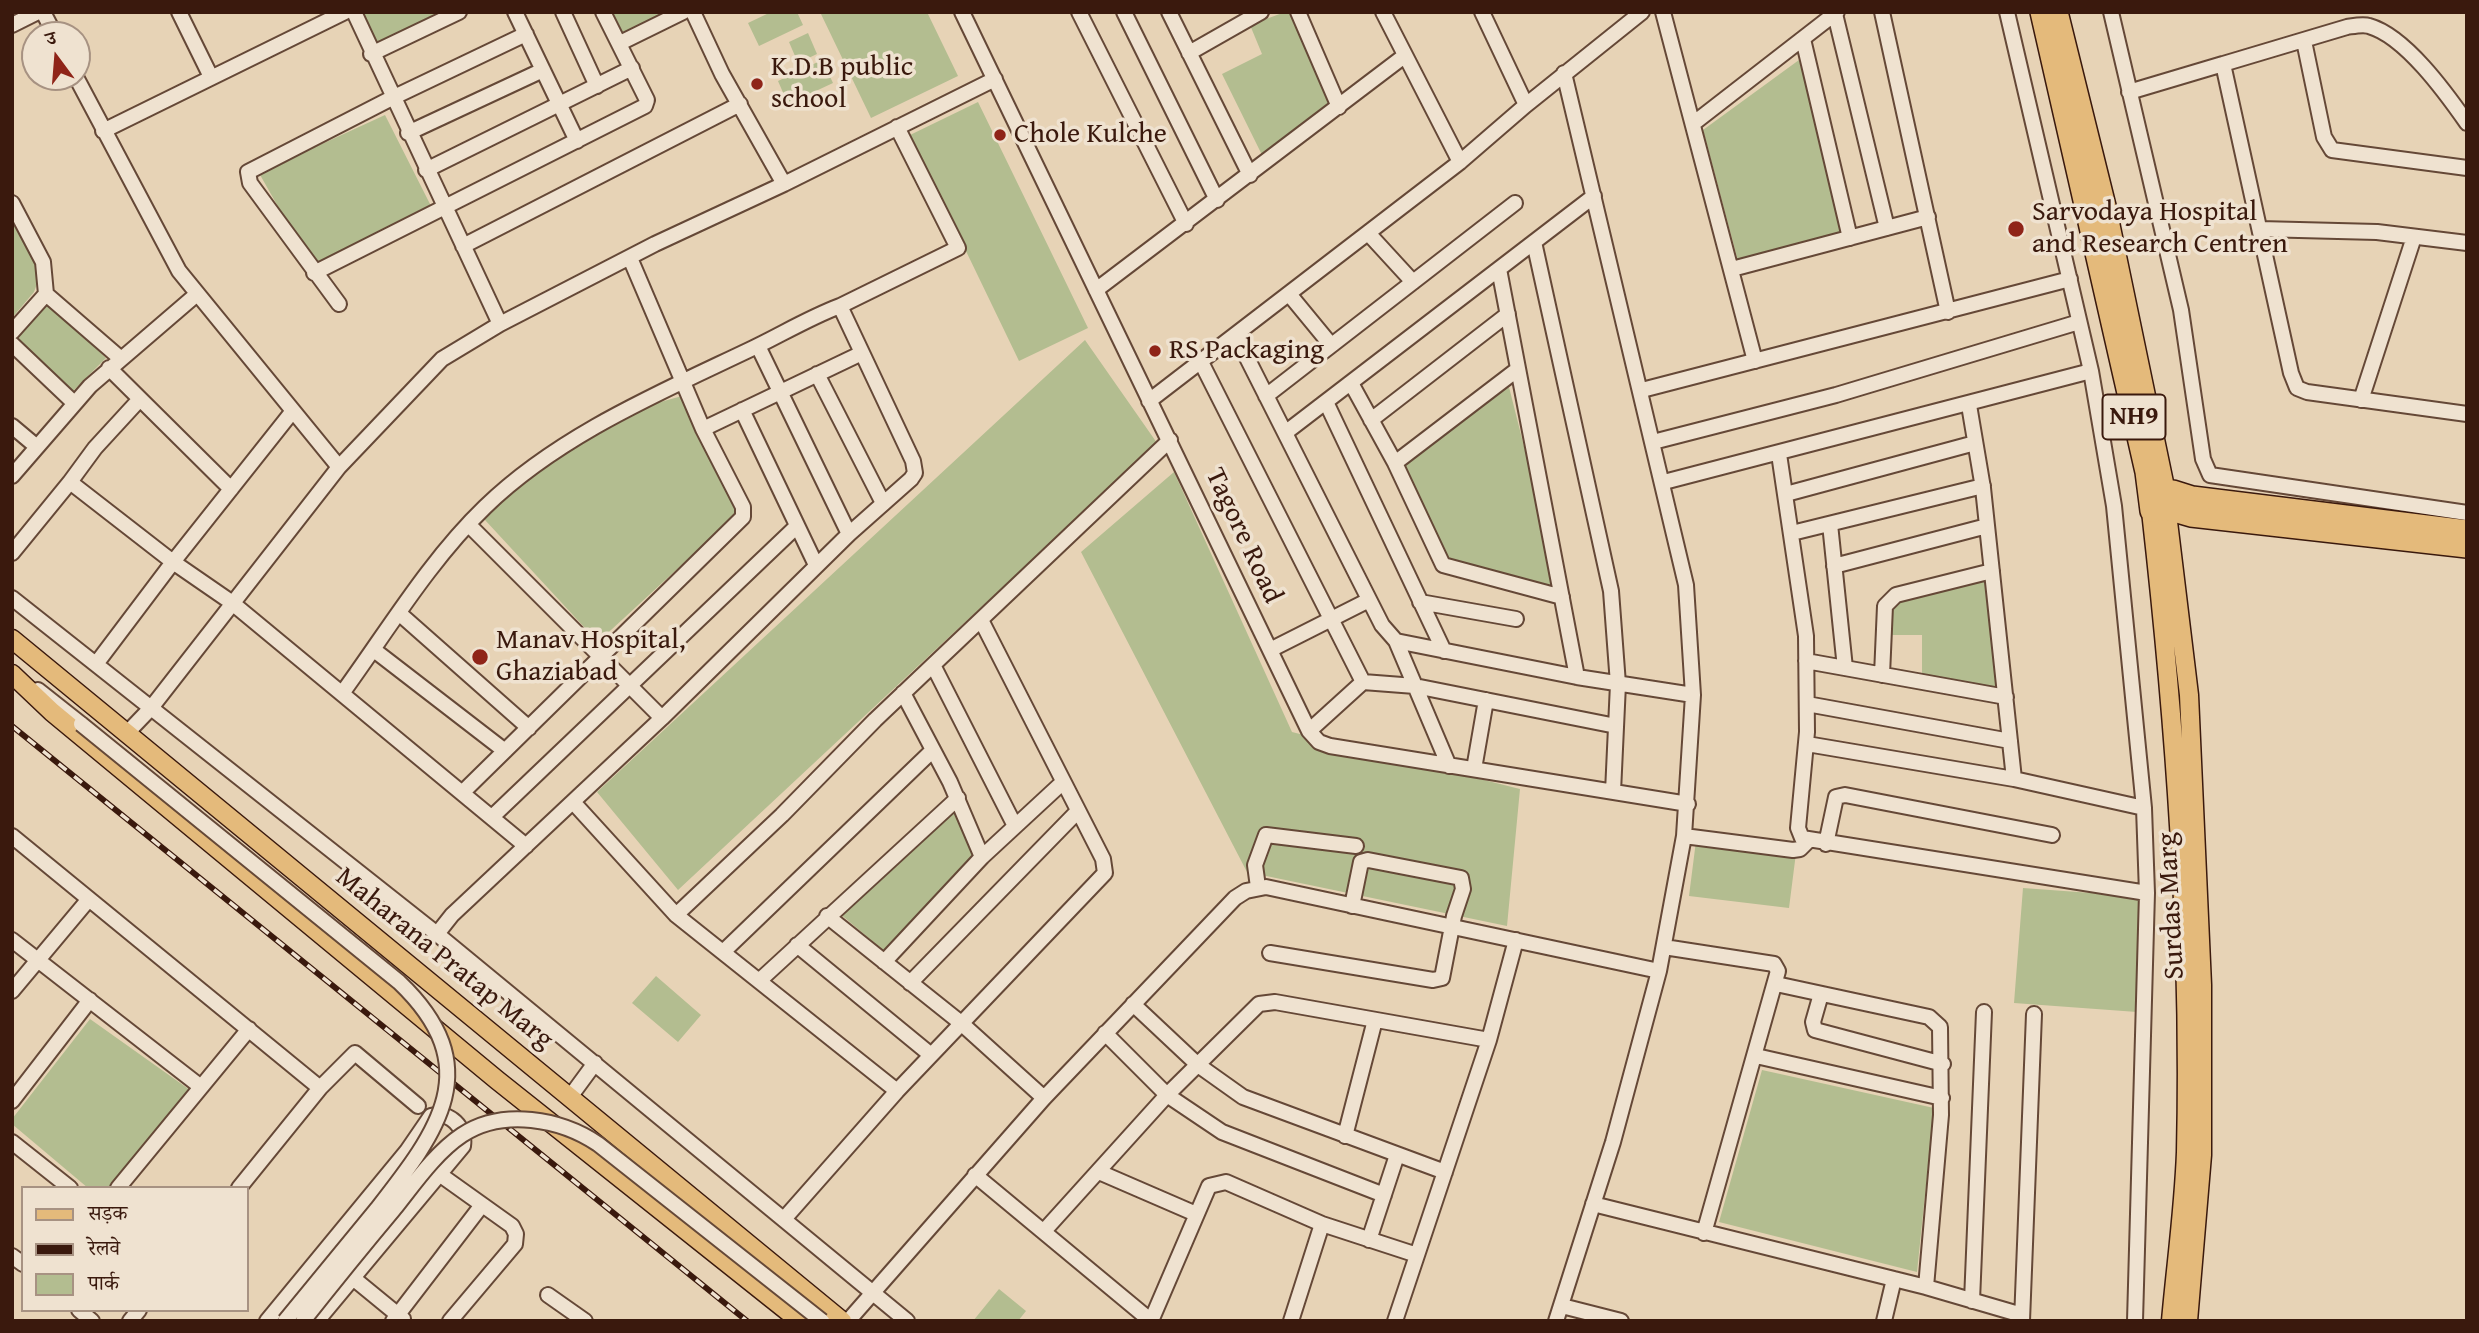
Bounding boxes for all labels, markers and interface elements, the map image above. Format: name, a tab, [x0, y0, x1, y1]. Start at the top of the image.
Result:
north arrow	[21, 21, 91, 91]
text: उ	[42, 23, 59, 53]
place label: K.D.B public school	[771, 51, 913, 117]
marker: K.D.B public school	[749, 76, 765, 92]
place label: Chole Kulche	[1014, 118, 1167, 152]
marker: Chole Kulche	[992, 127, 1008, 143]
place label: Sarvodaya Hospital and Research Centren	[2032, 196, 2288, 262]
marker: Sarvodaya Hospital and Research Centren	[2006, 219, 2026, 239]
place label: RS Packaging	[1169, 334, 1324, 368]
marker: RS Packaging	[1147, 343, 1163, 359]
road number: NH9	[2102, 394, 2166, 440]
street label: Tagore Road	[1197, 463, 1289, 609]
place label: Manav Hospital, Ghaziabad	[496, 624, 686, 690]
marker: Manav Hospital, Ghaziabad	[470, 647, 490, 667]
street label: Surdas Marg	[2151, 832, 2193, 980]
street label: Maharana Pratap Marg	[328, 861, 560, 1057]
legend	[21, 1186, 248, 1312]
text: सड़क	[88, 1197, 127, 1228]
text: रेलवे	[88, 1232, 120, 1263]
text: पार्क	[88, 1267, 119, 1298]

